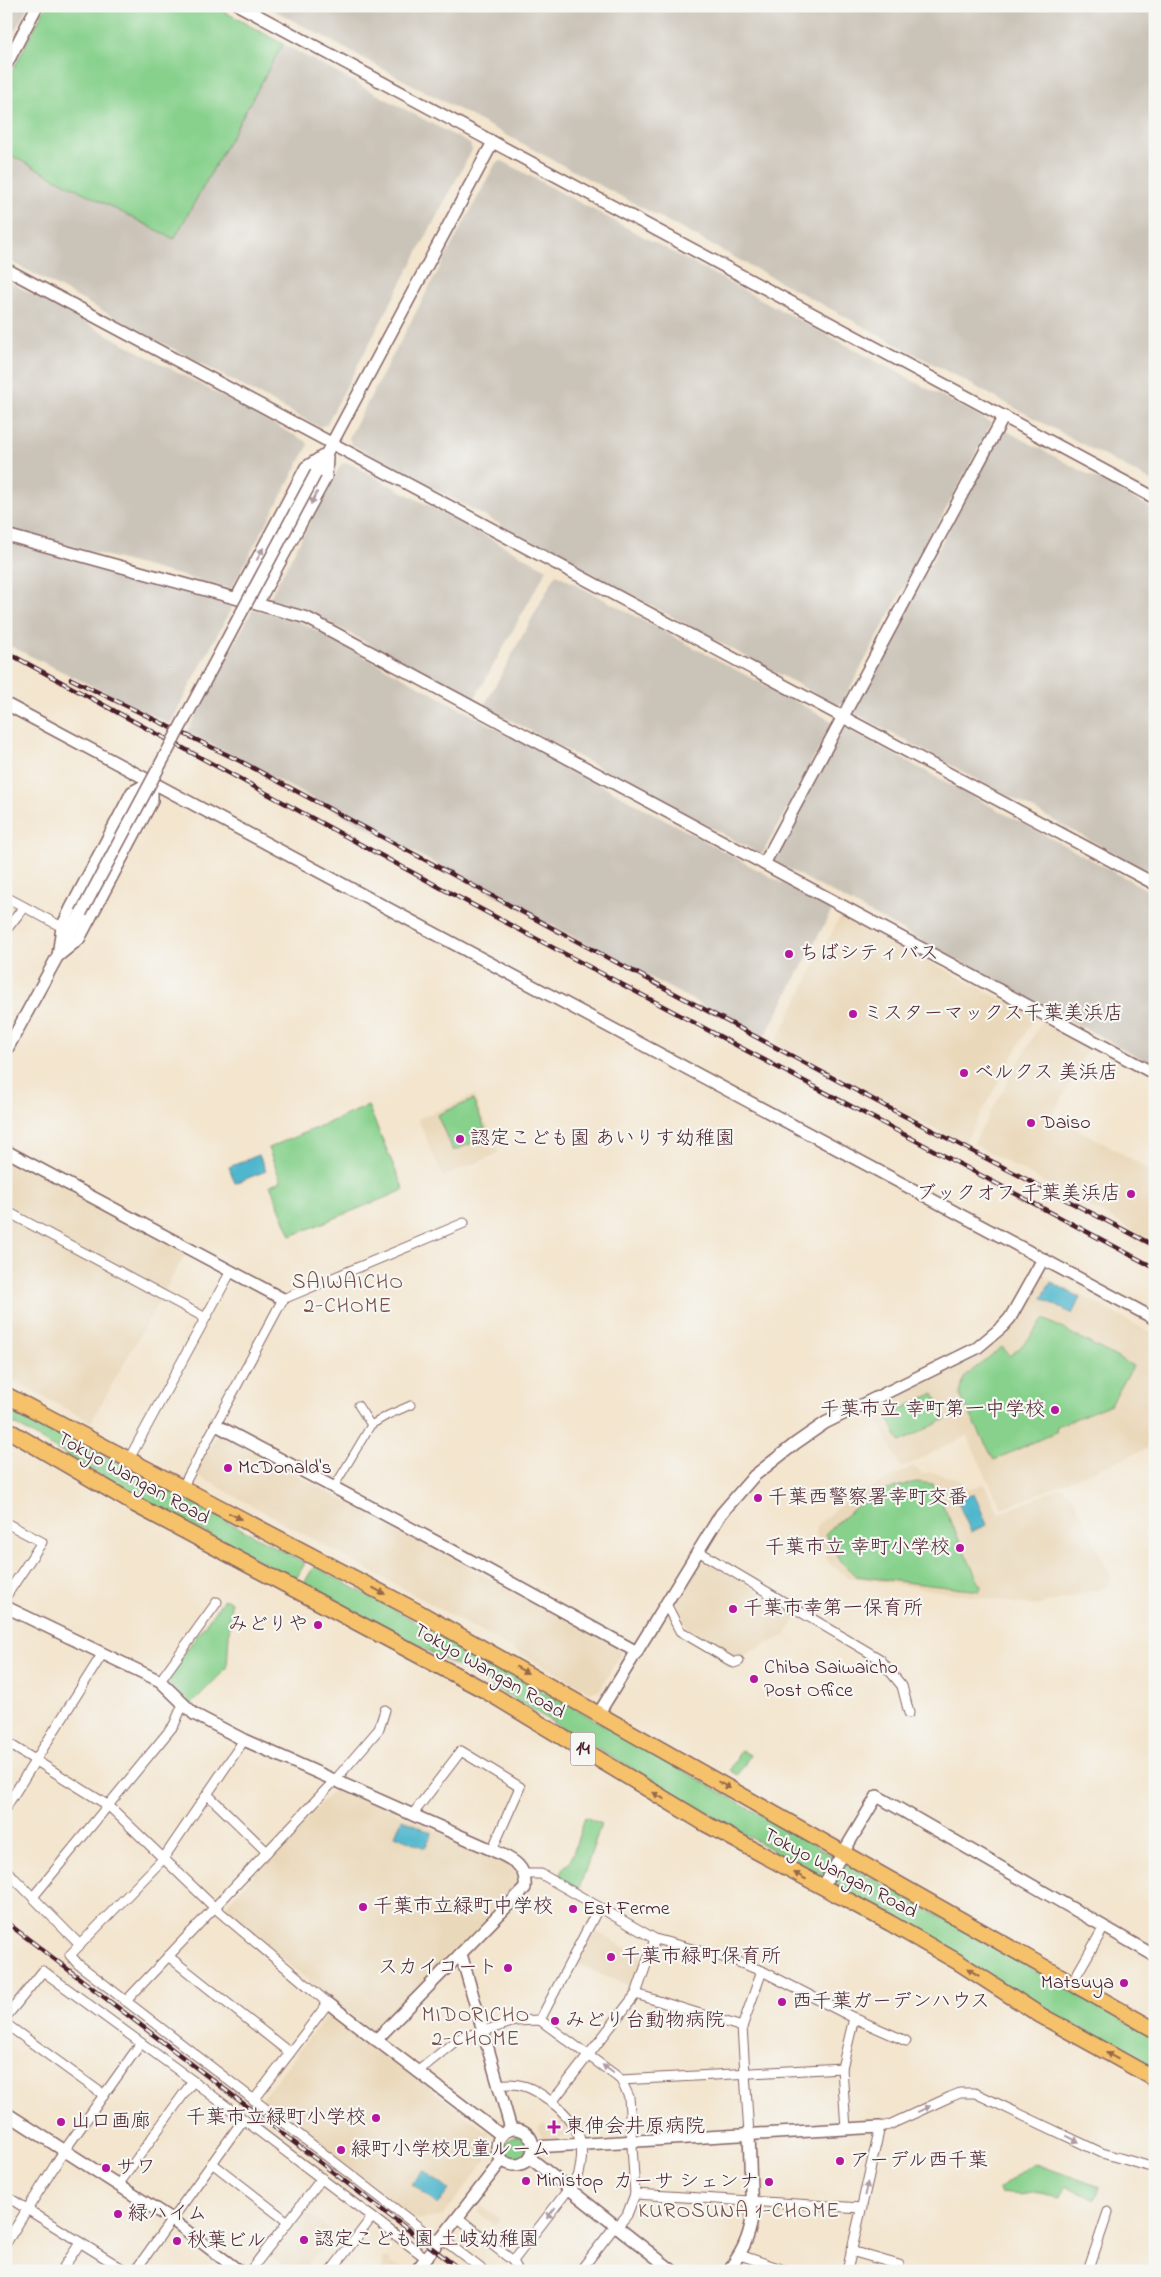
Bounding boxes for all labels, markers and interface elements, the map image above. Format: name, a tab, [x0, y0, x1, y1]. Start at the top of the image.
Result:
one-way arrow	[310, 491, 318, 506]
one-way arrow	[256, 547, 264, 562]
place label: ちばシティバス	[799, 940, 939, 969]
marker: ちばシティバス	[783, 948, 795, 960]
place label: ミスターマックス千葉美浜店	[863, 1000, 1123, 1029]
marker: ミスターマックス千葉美浜店	[847, 1008, 859, 1020]
place label: ベルクス 美浜店	[974, 1059, 1119, 1088]
marker: ベルクス 美浜店	[958, 1067, 970, 1079]
place label: Daiso	[1040, 1109, 1091, 1138]
marker: Daiso	[1025, 1117, 1037, 1129]
place label: 認定こども園 あいりす幼稚園	[470, 1125, 735, 1154]
marker: 認定こども園 あいりす幼稚園	[454, 1133, 466, 1145]
place label: ブックオフ 千葉美浜店	[916, 1180, 1121, 1209]
marker: ブックオフ 千葉美浜店	[1125, 1188, 1137, 1200]
district label: SAIWAICHO 2-CHOME	[292, 1268, 404, 1322]
place label: 千葉市立 幸町第一中学校	[820, 1396, 1045, 1425]
marker: 千葉市立 幸町第一中学校	[1049, 1404, 1061, 1416]
street label: Tokyo Wangan Road	[51, 1425, 215, 1534]
place label: McDonald's	[238, 1454, 332, 1483]
marker: McDonald's	[222, 1462, 234, 1474]
place label: 千葉西警察署幸町交番	[768, 1484, 968, 1513]
marker: 千葉西警察署幸町交番	[752, 1492, 764, 1504]
one-way arrow	[228, 1512, 242, 1520]
place label: 千葉市立 幸町小学校	[765, 1534, 950, 1563]
marker: 千葉市立 幸町小学校	[954, 1542, 966, 1554]
one-way arrow	[372, 1587, 387, 1595]
place label: 千葉市幸第一保育所	[743, 1595, 923, 1624]
marker: 千葉市幸第一保育所	[727, 1603, 739, 1615]
place label: みどりや	[228, 1611, 308, 1640]
street label: Tokyo Wangan Road	[407, 1617, 570, 1728]
marker: みどりや	[312, 1619, 324, 1631]
place label: Chiba Saiwaicho Post Office	[764, 1654, 898, 1706]
one-way arrow	[515, 1665, 528, 1674]
marker: Chiba Saiwaicho Post Office	[748, 1673, 760, 1685]
road number: 14	[570, 1732, 596, 1766]
one-way arrow	[717, 1780, 730, 1789]
one-way arrow	[653, 1791, 666, 1800]
street label: Tokyo Wangan Road	[757, 1821, 922, 1928]
one-way arrow	[794, 1872, 807, 1881]
place label: 千葉市立緑町中学校	[373, 1893, 553, 1922]
place label: Est Ferme	[583, 1895, 670, 1924]
marker: 千葉市立緑町中学校	[357, 1901, 369, 1913]
marker: Est Ferme	[567, 1903, 579, 1915]
place label: 千葉市緑町保育所	[621, 1943, 781, 1972]
marker: 千葉市緑町保育所	[605, 1951, 617, 1963]
place label: スカイコート	[378, 1954, 498, 1983]
marker: スカイコート	[502, 1962, 514, 1974]
one-way arrow	[966, 1967, 980, 1977]
place label: Matsuya	[1041, 1969, 1114, 1998]
marker: Matsuya	[1118, 1977, 1130, 1989]
place label: 西千葉ガーデンハウス	[792, 1988, 990, 2017]
marker: 西千葉ガーデンハウス	[776, 1996, 788, 2008]
district label: MIDORICHO 2-CHOME	[422, 2001, 530, 2055]
place label: みどり台動物病院	[565, 2007, 725, 2036]
marker: みどり台動物病院	[549, 2015, 561, 2027]
one-way arrow	[1105, 2052, 1119, 2060]
one-way arrow	[601, 2064, 615, 2074]
place label: 千葉市立緑町小学校	[186, 2104, 366, 2133]
one-way arrow	[917, 2104, 931, 2112]
place label: 山口画廊	[71, 2108, 151, 2137]
marker: 千葉市立緑町小学校	[370, 2112, 382, 2124]
place label: 東伸会井原病院	[565, 2113, 705, 2142]
marker: 山口画廊	[55, 2116, 67, 2128]
marker: 東伸会井原病院	[547, 2120, 561, 2134]
one-way arrow	[1066, 2135, 1080, 2143]
place label: 緑町小学校児童ルーム	[351, 2136, 551, 2165]
marker: 緑町小学校児童ルーム	[335, 2144, 347, 2156]
place label: アーデル西千葉	[850, 2147, 988, 2176]
place label: サワ	[116, 2154, 156, 2183]
marker: アーデル西千葉	[834, 2155, 846, 2167]
marker: サワ	[100, 2162, 112, 2174]
place label: Ministop	[536, 2167, 603, 2196]
place label: カーサ シェンナ	[613, 2168, 759, 2197]
marker: Ministop	[520, 2175, 532, 2187]
marker: カーサ シェンナ	[763, 2176, 775, 2188]
one-way arrow	[862, 2182, 870, 2197]
district label: KUROSUNA 1-CHOME	[638, 2197, 840, 2227]
place label: 緑ハイム	[128, 2200, 207, 2229]
one-way arrow	[546, 2206, 557, 2219]
marker: 緑ハイム	[112, 2208, 124, 2220]
place label: 認定こども園 土岐幼稚園	[314, 2226, 539, 2255]
place label: 秋葉ビル	[187, 2227, 267, 2256]
marker: 認定こども園 土岐幼稚園	[298, 2234, 310, 2246]
marker: 秋葉ビル	[171, 2235, 183, 2247]

